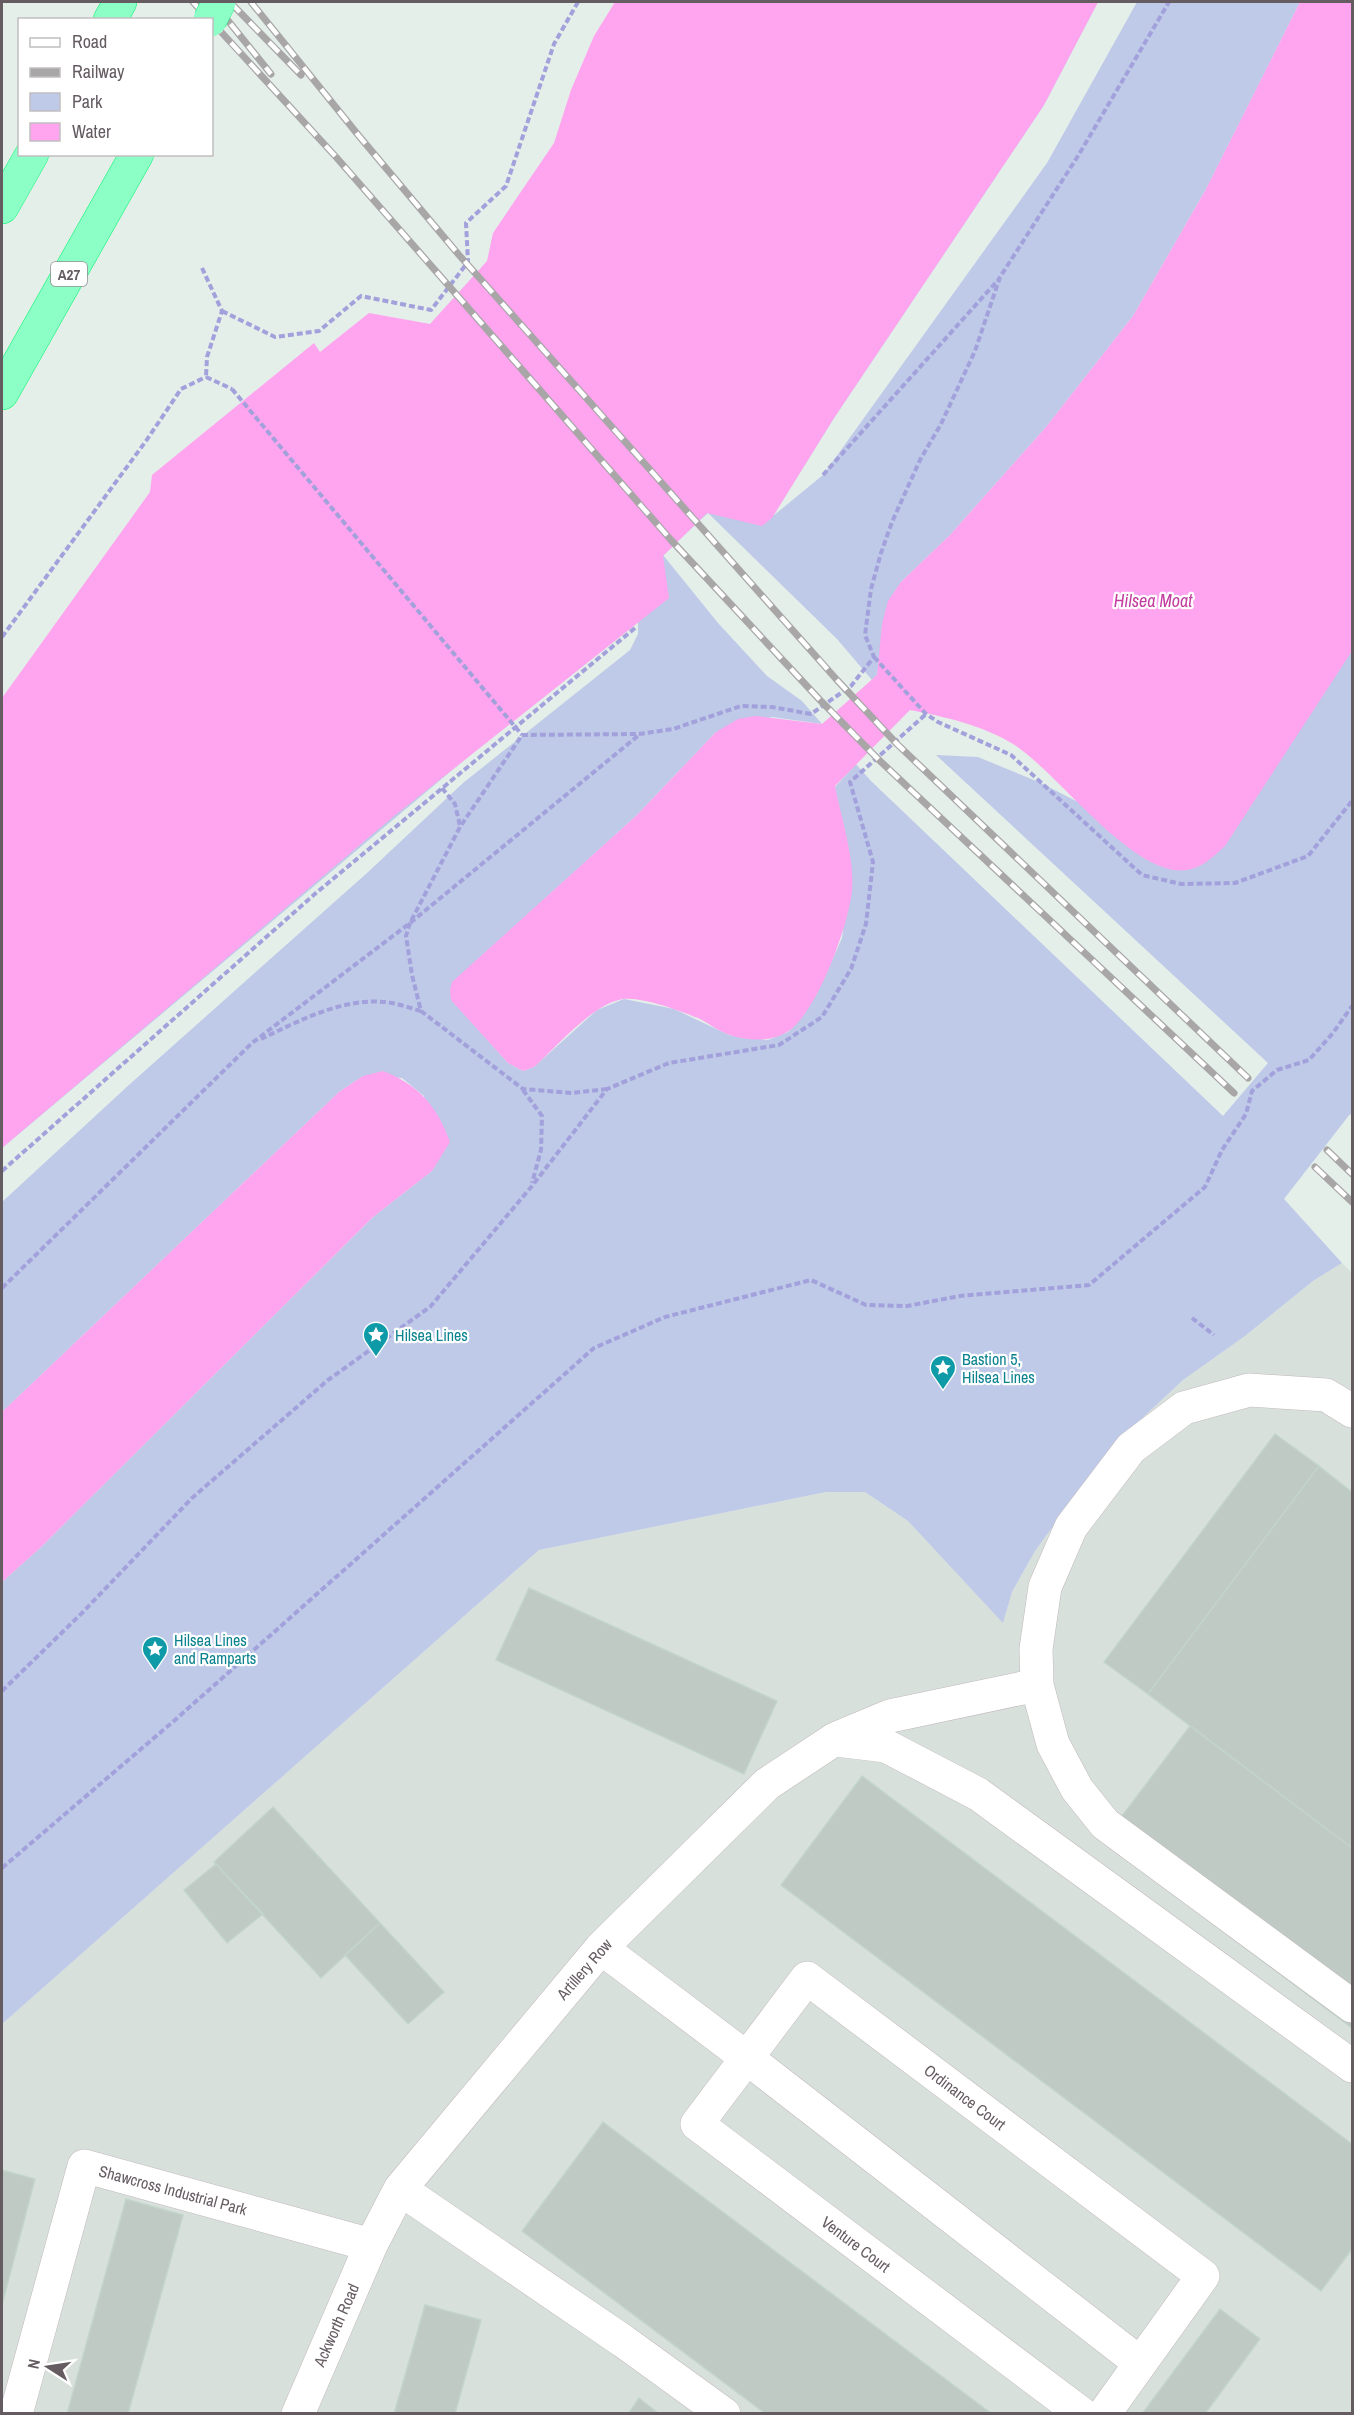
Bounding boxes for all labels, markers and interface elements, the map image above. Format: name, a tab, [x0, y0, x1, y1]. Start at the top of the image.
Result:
legend	[18, 18, 213, 156]
text: Road	[72, 29, 107, 54]
text: Railway	[72, 59, 125, 84]
text: Park	[72, 89, 103, 114]
text: Water	[72, 119, 111, 144]
road number: A27	[51, 262, 87, 286]
water label: Hilsea Moat	[1114, 588, 1193, 613]
place icon: Hilsea Lines	[361, 1320, 391, 1358]
place label: Hilsea Lines	[395, 1324, 468, 1346]
place label: Bastion 5, Hilsea Lines	[962, 1348, 1035, 1388]
place icon: Bastion 5, Hilsea Lines	[928, 1353, 958, 1391]
place label: Hilsea Lines and Ramparts	[174, 1629, 256, 1669]
place icon: Hilsea Lines and Ramparts	[140, 1634, 170, 1672]
street label: Artillery Row	[551, 1933, 617, 2005]
street label: Ordinance Court	[920, 2059, 1011, 2135]
street label: Shawcross Industrial Park	[97, 2160, 250, 2220]
street label: Venture Court	[817, 2211, 895, 2277]
street label: Ackworth Road	[307, 2280, 364, 2371]
north arrow	[18, 2337, 78, 2397]
text: N	[22, 2357, 45, 2371]

